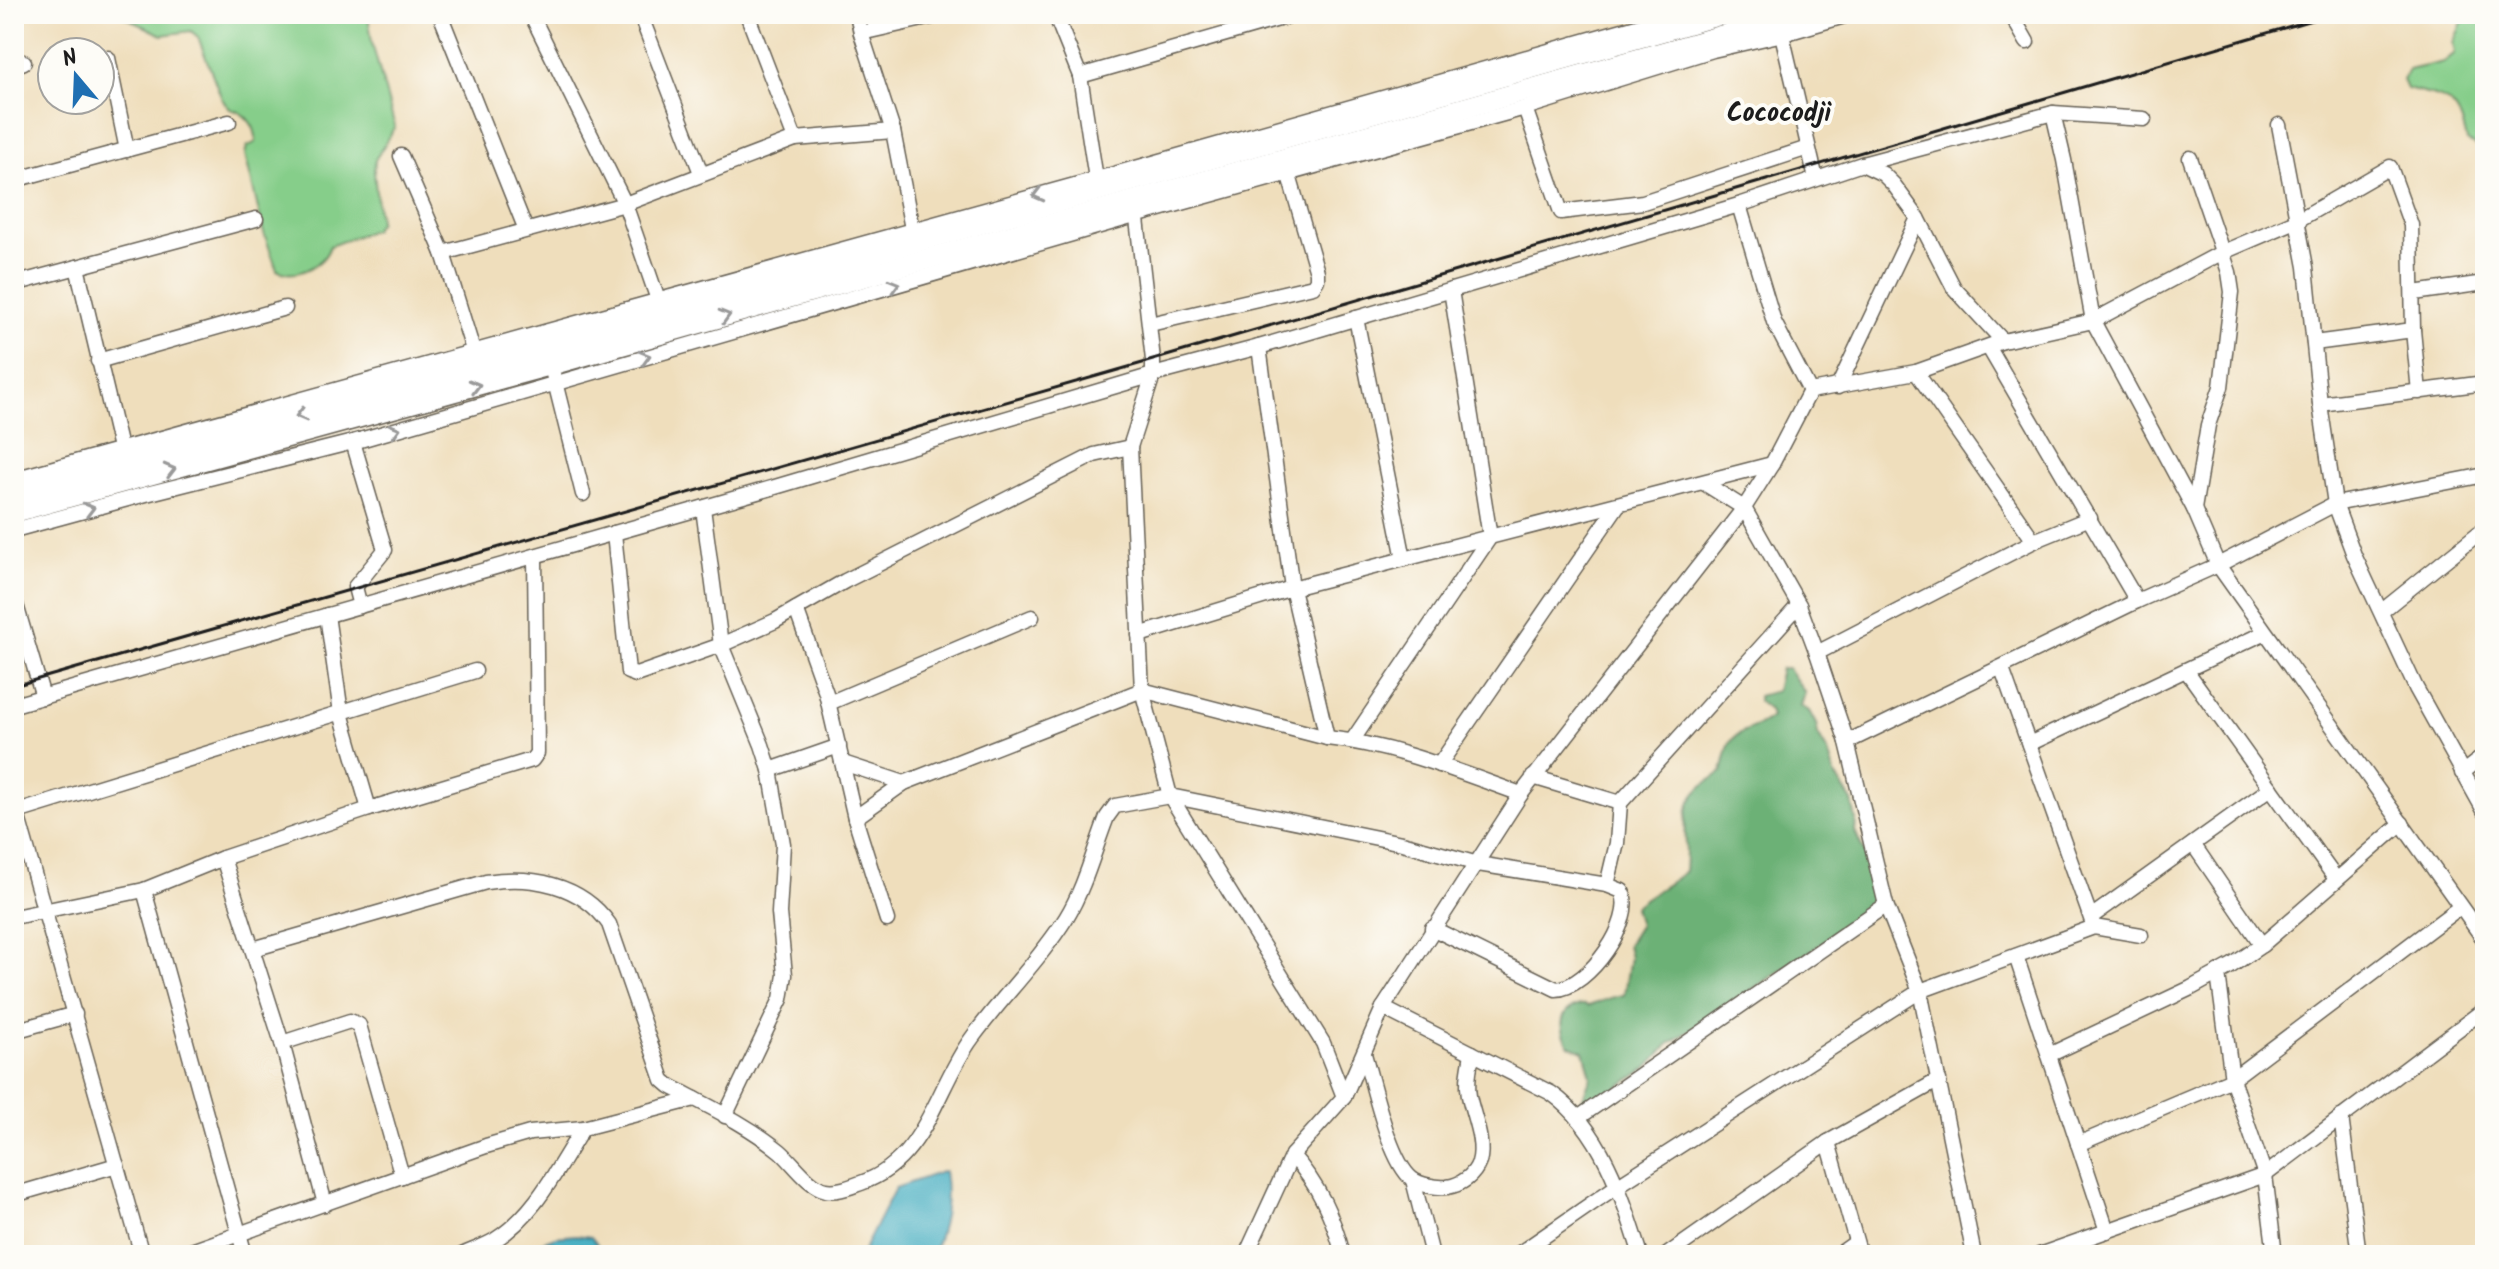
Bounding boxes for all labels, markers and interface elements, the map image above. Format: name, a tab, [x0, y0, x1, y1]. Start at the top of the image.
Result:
north arrow	[36, 36, 116, 116]
text: N	[58, 41, 83, 78]
district label: Cococodji	[1727, 93, 1833, 135]
one-way arrow	[1032, 186, 1046, 202]
one-way arrow	[887, 278, 901, 294]
one-way arrow	[718, 309, 732, 326]
one-way arrow	[637, 350, 651, 367]
one-way arrow	[468, 379, 482, 395]
one-way arrow	[294, 406, 308, 422]
one-way arrow	[388, 423, 402, 439]
one-way arrow	[163, 462, 177, 479]
one-way arrow	[82, 502, 96, 519]

